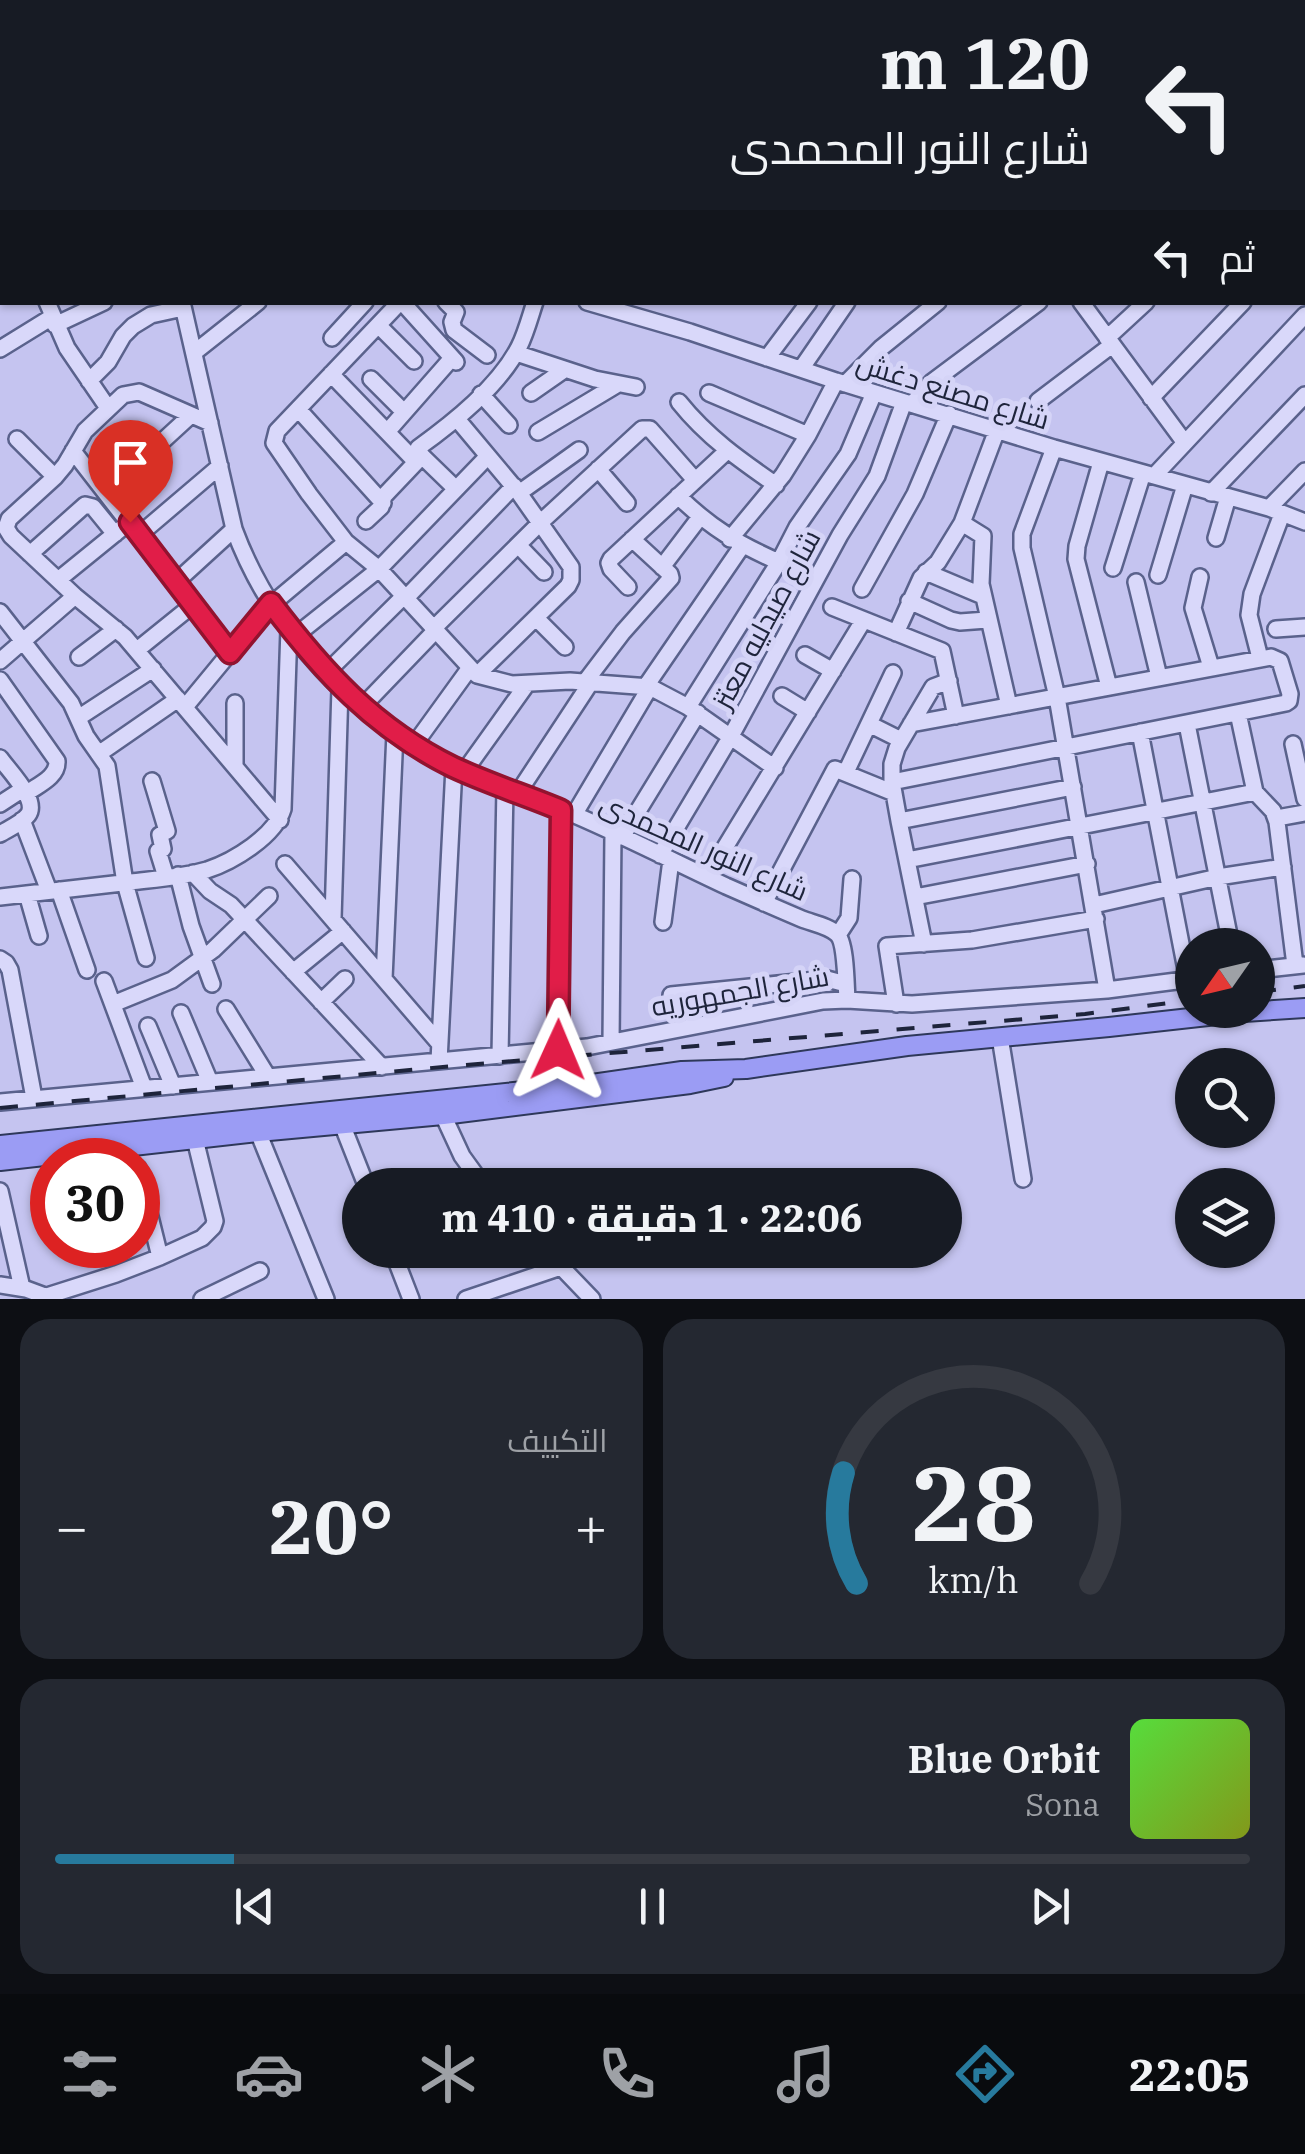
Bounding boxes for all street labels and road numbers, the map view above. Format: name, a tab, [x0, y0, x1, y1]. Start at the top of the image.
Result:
street label: شارع مصنع دغش	[852, 344, 1054, 438]
street label: شارع صيدليه معتز	[702, 523, 829, 717]
street label: شارع النور المحمدى	[594, 784, 814, 910]
street label: شارع الجمهوريه	[648, 957, 832, 1025]

